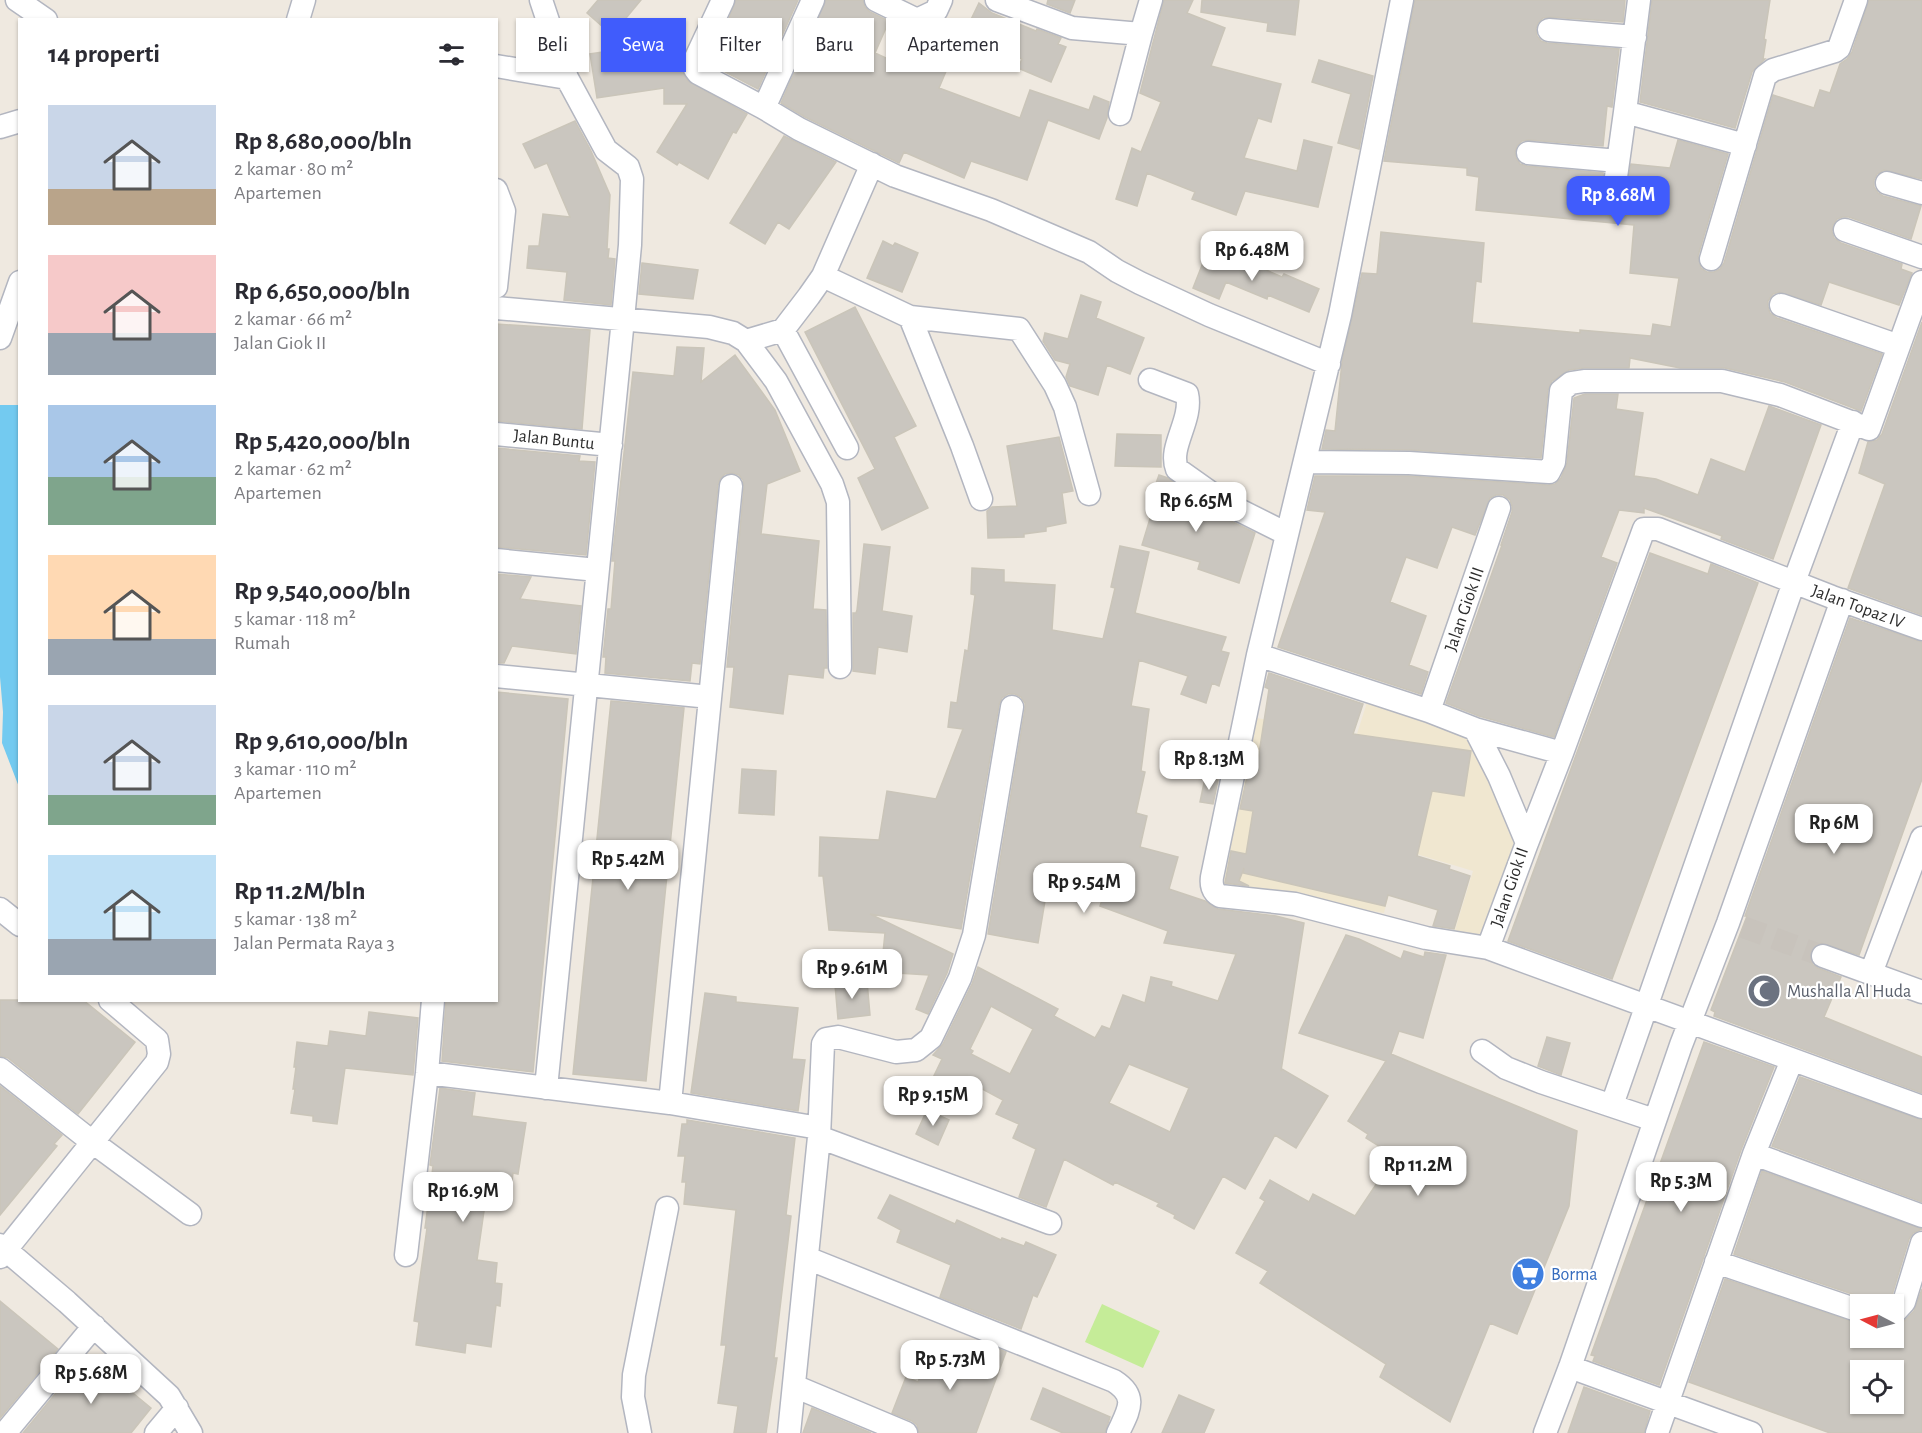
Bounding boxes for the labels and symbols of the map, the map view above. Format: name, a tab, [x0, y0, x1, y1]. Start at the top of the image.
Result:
pin: Rp 8.68M	[1556, 176, 1680, 227]
pin: Rp 6.48M	[1190, 231, 1314, 282]
street label: Jalan Buntu	[513, 427, 595, 453]
pin: Rp 6.65M	[1134, 482, 1258, 533]
street label: Jalan Giok III	[1442, 565, 1488, 654]
street label: Jalan Topaz IV	[1809, 582, 1907, 632]
pin: Rp 8.13M	[1147, 740, 1271, 791]
pin: Rp 6M	[1792, 804, 1876, 855]
pin: Rp 5.42M	[566, 840, 690, 891]
street label: Jalan Giok II	[1488, 845, 1532, 930]
pin: Rp 9.54M	[1022, 863, 1146, 914]
pin: Rp 9.61M	[790, 949, 914, 1000]
mosque icon: Mushalla Al Huda	[1746, 973, 1782, 1009]
place label: Mushalla Al Huda	[1787, 983, 1911, 1001]
pin: Rp 9.15M	[871, 1076, 995, 1127]
pin: Rp 11.2M	[1356, 1146, 1480, 1197]
pin: Rp 5.3M	[1626, 1162, 1736, 1213]
pin: Rp 16.9M	[401, 1172, 525, 1223]
supermarket icon: Borma	[1510, 1256, 1546, 1292]
place label: Borma	[1551, 1266, 1598, 1284]
north arrow	[1850, 1294, 1904, 1348]
pin: Rp 5.73M	[888, 1340, 1012, 1391]
pin: Rp 5.68M	[29, 1354, 153, 1405]

